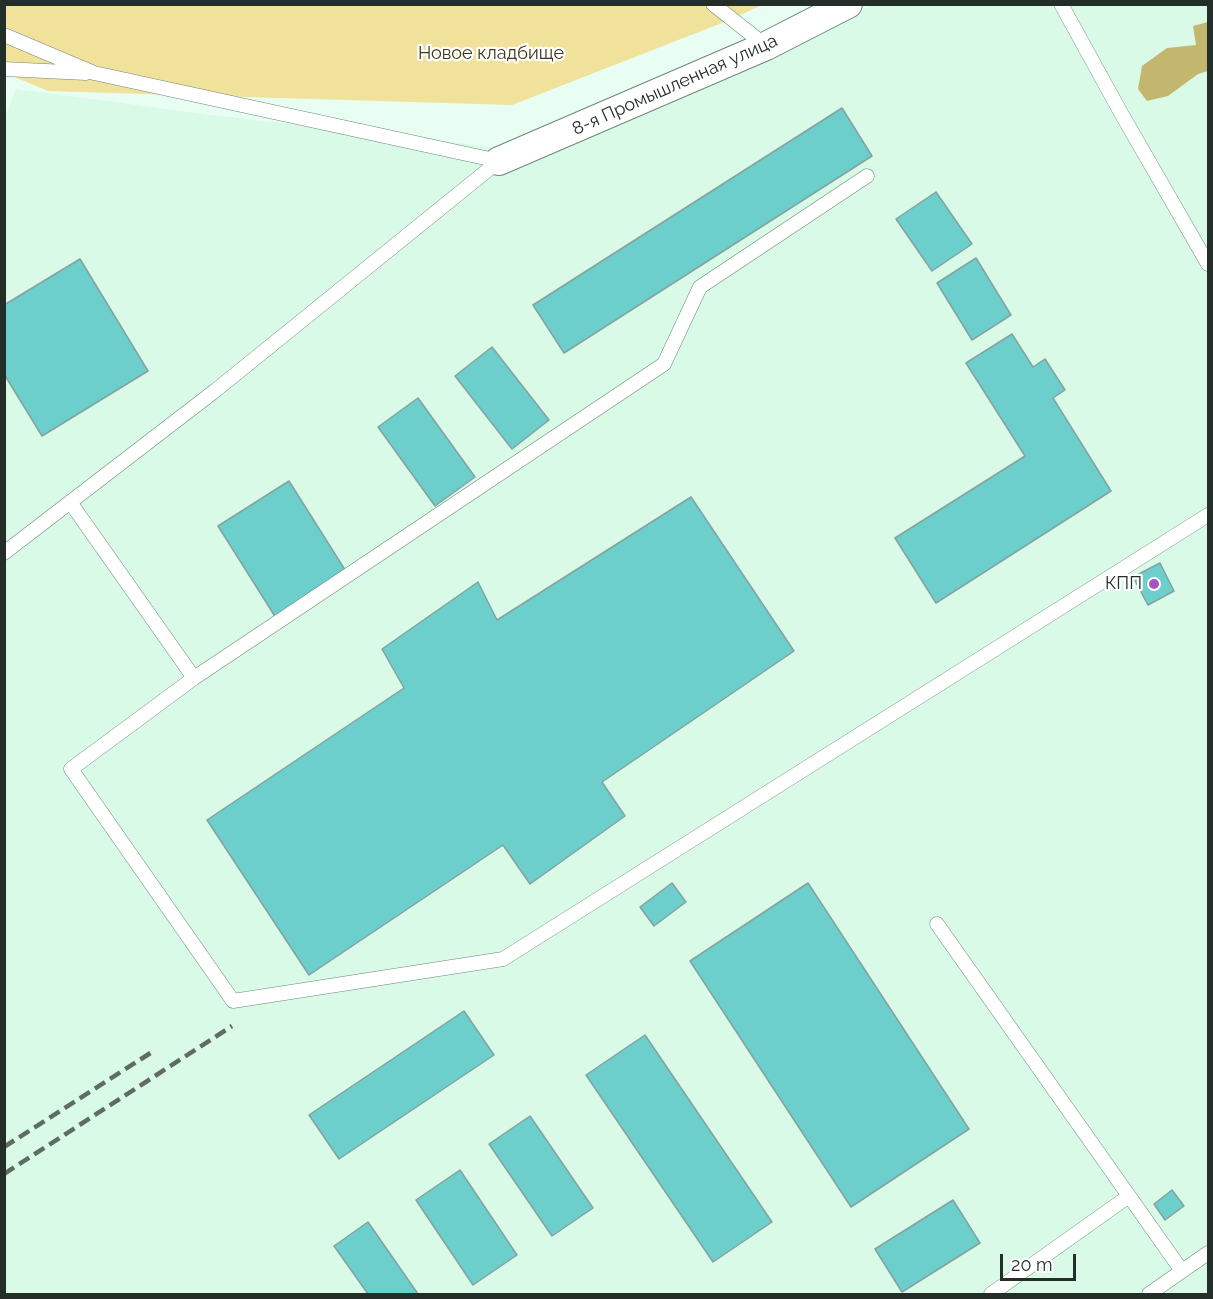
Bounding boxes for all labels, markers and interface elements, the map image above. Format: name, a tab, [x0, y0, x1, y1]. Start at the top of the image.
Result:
street label: 8-я Промышленная улица	[569, 30, 781, 140]
park label: Новое кладбище	[418, 43, 564, 65]
place label: КПП	[1105, 573, 1142, 595]
marker: КПП	[1147, 577, 1161, 591]
scale bar	[1003, 1242, 1080, 1280]
text: 20 m	[1011, 1254, 1053, 1275]

